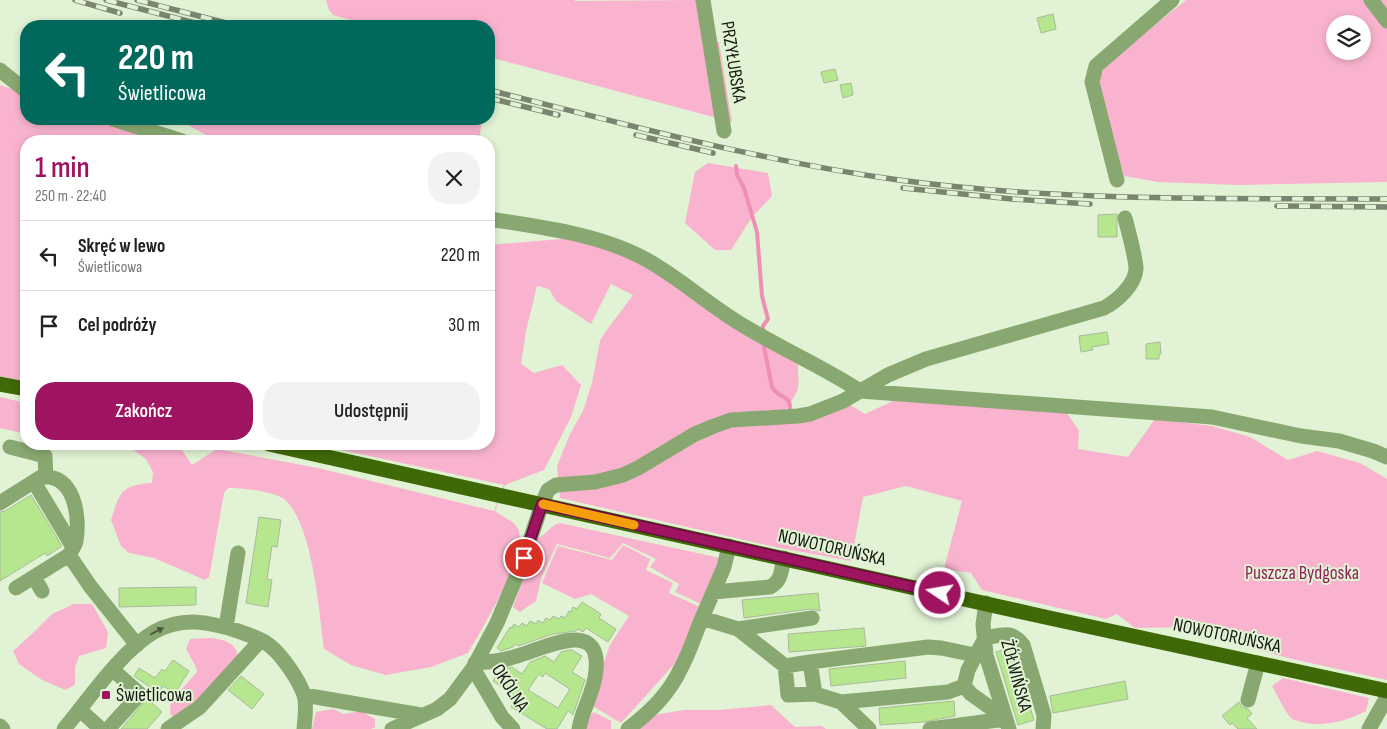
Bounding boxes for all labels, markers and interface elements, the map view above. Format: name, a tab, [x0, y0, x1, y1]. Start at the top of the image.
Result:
map controls	[1326, 15, 1371, 60]
button: layers	[1326, 15, 1371, 60]
street label: PRZYŁUBSKA	[715, 20, 751, 105]
text: 220 m	[118, 37, 194, 80]
icon: left	[35, 40, 100, 105]
text: Świetlicowa	[118, 80, 206, 107]
text: 1 min	[35, 150, 90, 186]
button: close	[428, 152, 480, 204]
text: 250 m · 22:40	[35, 187, 106, 206]
text: Skręć w lewo	[78, 235, 165, 258]
icon: left	[35, 242, 63, 270]
text: 220 m	[441, 244, 480, 267]
text: Świetlicowa	[78, 258, 142, 277]
icon: arrive	[35, 312, 63, 340]
text: Cel podróży	[78, 314, 156, 337]
text: 30 m	[448, 314, 480, 337]
button: Zakończ	[35, 382, 253, 440]
button: Udostępnij	[263, 382, 480, 440]
street label: NOWOTORUŃSKA	[776, 524, 889, 572]
pin	[503, 537, 545, 579]
icon: arrive	[510, 544, 538, 572]
park label: Puszcza Bydgoska	[1245, 562, 1359, 585]
position arrow	[913, 566, 965, 618]
street label: NOWOTORUŃSKA	[1171, 613, 1284, 659]
one-way arrow	[150, 627, 165, 635]
street label: ŻÓŁWIŃSKA	[995, 637, 1037, 716]
street label: OKÓLNA	[486, 660, 534, 717]
place label: Świetlicowa	[116, 684, 192, 707]
marker: Świetlicowa	[100, 689, 112, 701]

